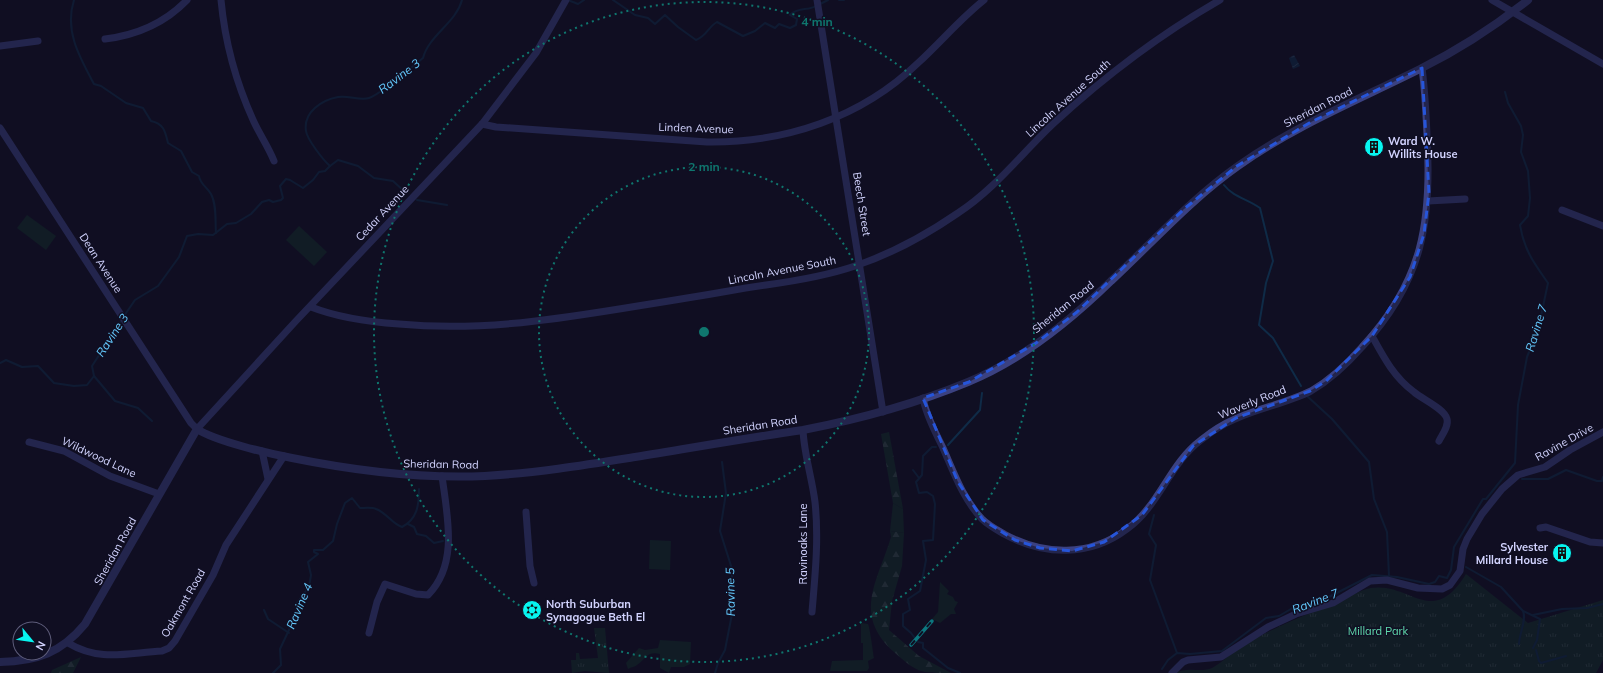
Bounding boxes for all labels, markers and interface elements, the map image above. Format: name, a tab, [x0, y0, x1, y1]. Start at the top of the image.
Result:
text: 4 min	[801, 14, 833, 29]
water label: Ravine 3	[375, 55, 423, 97]
street label: Lincoln Avenue South	[1023, 56, 1113, 140]
street label: Sheridan Road	[1281, 84, 1355, 130]
street label: Linden Avenue	[658, 120, 734, 136]
place label: Ward W. Willits House	[1388, 134, 1458, 161]
building icon: Ward W. Willits House	[1363, 136, 1385, 158]
text: 2 min	[688, 159, 720, 174]
street label: Beech Street	[850, 171, 874, 237]
street label: Cedar Avenue	[352, 182, 412, 244]
street label: Dean Avenue	[76, 230, 126, 296]
street label: Lincoln Avenue South	[727, 253, 837, 287]
street label: Sheridan Road	[1029, 278, 1097, 336]
water label: Ravine 7	[1522, 302, 1551, 353]
water label: Ravine 3	[92, 311, 132, 359]
centre of rings	[697, 325, 711, 339]
street label: Waverly Road	[1216, 382, 1288, 422]
street label: Sheridan Road	[722, 412, 798, 438]
street label: Ravine Drive	[1532, 420, 1596, 464]
street label: Wildwood Lane	[60, 434, 138, 480]
street label: Sheridan Road	[403, 456, 479, 472]
street label: Ravinoaks Lane	[796, 504, 810, 584]
street label: Sheridan Road	[91, 515, 139, 587]
place label: Sylvester Millard House	[1476, 540, 1549, 567]
building icon: Sylvester Millard House	[1551, 542, 1573, 564]
street label: Oakmont Road	[158, 566, 208, 640]
water label: Ravine 5	[722, 567, 738, 616]
water label: Ravine 4	[283, 581, 315, 631]
water label: Ravine 7	[1290, 585, 1341, 617]
place label: North Suburban Synagogue Beth El	[546, 597, 645, 624]
synagogue icon: North Suburban Synagogue Beth El	[521, 599, 543, 621]
north arrow	[12, 621, 52, 661]
park label: Millard Park	[1348, 624, 1409, 638]
text: N	[33, 639, 49, 653]

